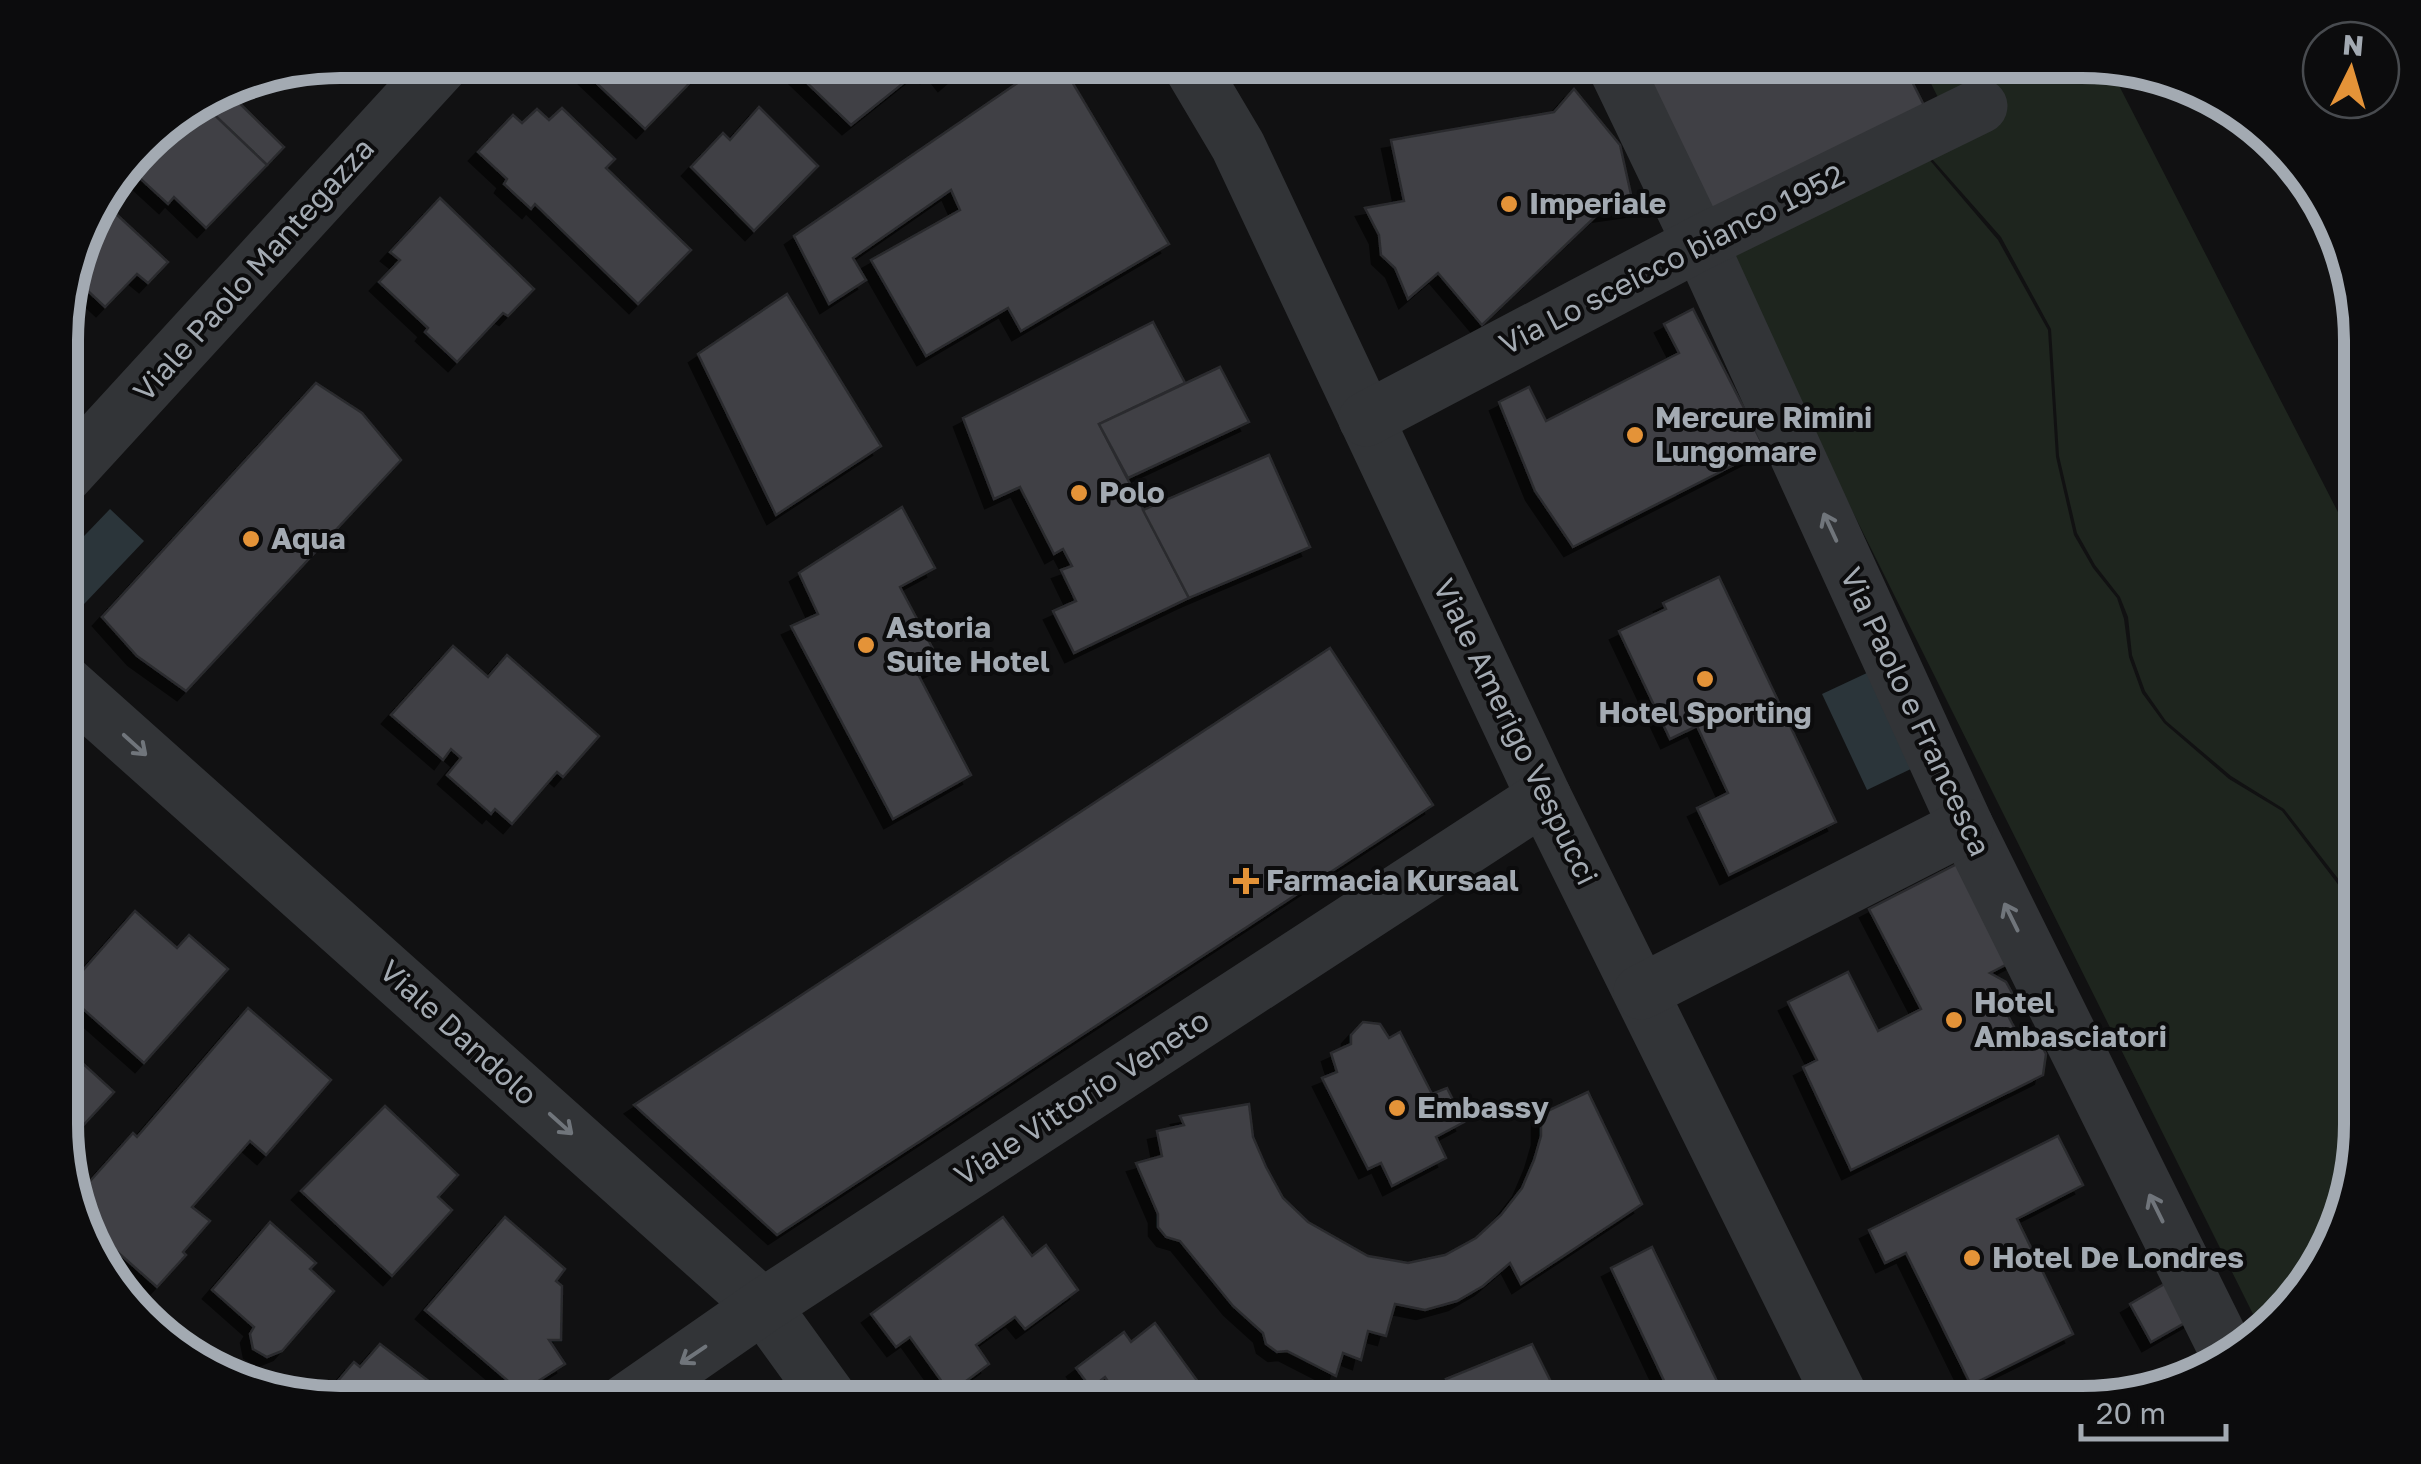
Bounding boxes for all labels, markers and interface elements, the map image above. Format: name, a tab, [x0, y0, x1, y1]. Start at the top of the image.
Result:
north arrow	[2301, 20, 2401, 120]
text: N	[2341, 27, 2365, 62]
street label: Viale Paolo Mantegazza	[125, 130, 381, 408]
street label: Via Lo sceicco bianco 1952	[1493, 156, 1850, 362]
place label: Imperiale	[1529, 185, 1667, 221]
marker: Imperiale	[1498, 193, 1520, 215]
place label: Mercure Rimini Lungomare	[1655, 399, 1872, 469]
marker: Mercure Rimini Lungomare	[1624, 424, 1646, 446]
place label: Polo	[1099, 474, 1165, 510]
marker: Polo	[1068, 482, 1090, 504]
one-way arrow	[1820, 512, 1838, 543]
place label: Aqua	[271, 520, 346, 556]
marker: Aqua	[240, 528, 262, 550]
street label: Via Paolo e Francesca	[1833, 562, 1999, 862]
street label: Viale Amerigo Vespucci	[1426, 573, 1606, 890]
place label: Astoria Suite Hotel	[886, 609, 1050, 679]
marker: Astoria Suite Hotel	[855, 634, 877, 656]
marker: Hotel Sporting	[1694, 668, 1716, 690]
place label: Hotel Sporting	[1598, 694, 1812, 730]
one-way arrow	[122, 733, 147, 756]
place label: Farmacia Kursaal	[1266, 862, 1519, 898]
marker: Farmacia Kursaal	[1235, 870, 1257, 892]
one-way arrow	[2001, 902, 2020, 932]
street label: Viale Dandolo	[373, 952, 545, 1112]
place label: Hotel Ambasciatori	[1974, 984, 2167, 1054]
street label: Viale Vittorio Veneto	[948, 1001, 1215, 1193]
marker: Hotel Ambasciatori	[1943, 1009, 1965, 1031]
place label: Embassy	[1417, 1089, 1549, 1125]
marker: Embassy	[1386, 1097, 1408, 1119]
one-way arrow	[548, 1112, 573, 1135]
one-way arrow	[2146, 1194, 2165, 1223]
place label: Hotel De Londres	[1992, 1239, 2244, 1275]
marker: Hotel De Londres	[1961, 1247, 1983, 1269]
one-way arrow	[679, 1345, 707, 1366]
scale bar	[2081, 1379, 2226, 1441]
text: 20 m	[2096, 1395, 2166, 1431]

